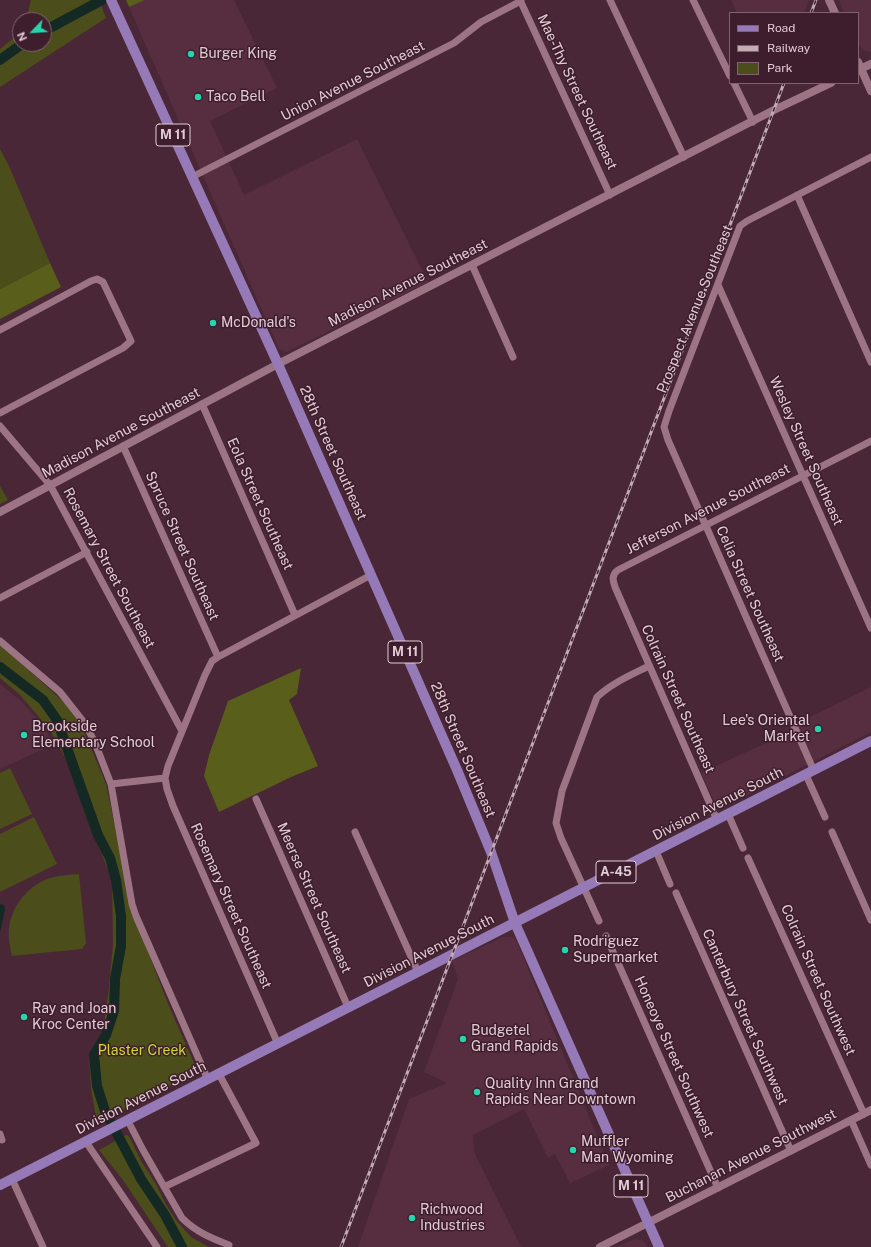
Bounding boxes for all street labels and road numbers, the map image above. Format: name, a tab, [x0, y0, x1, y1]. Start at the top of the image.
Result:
street label: Mae-Thy Street Southeast	[534, 12, 620, 172]
street label: Union Avenue Southeast	[278, 37, 428, 125]
road number: M 11	[156, 124, 190, 146]
street label: Prospect Avenue Southeast	[654, 222, 736, 396]
street label: Madison Avenue Southeast	[325, 235, 491, 331]
street label: Wesley Street Southeast	[766, 374, 846, 528]
street label: 28th Street Southeast	[296, 383, 370, 523]
street label: Madison Avenue Southeast	[39, 384, 203, 482]
street label: Eola Street Southeast	[223, 435, 297, 573]
street label: Jefferson Avenue Southeast	[623, 460, 793, 558]
street label: Spruce Street Southeast	[142, 469, 222, 623]
street label: Rosemary Street Southeast	[59, 485, 159, 651]
street label: Celia Street Southeast	[712, 523, 788, 665]
street label: Colrain Street Southeast	[638, 622, 718, 776]
road number: M 11	[388, 641, 422, 663]
street label: 28th Street Southeast	[427, 680, 499, 820]
street label: Division Avenue South	[650, 764, 786, 844]
street label: Meerse Street Southeast	[273, 820, 355, 976]
street label: Rosemary Street Southeast	[187, 821, 275, 991]
road number: A-45	[596, 861, 636, 883]
street label: Colrain Street Southwest	[777, 902, 859, 1058]
street label: Division Avenue South	[361, 911, 497, 991]
street label: Canterbury Street Southwest	[699, 926, 791, 1108]
street label: Honeoye Street Southwest	[631, 974, 717, 1140]
street label: Division Avenue South	[73, 1058, 209, 1138]
street label: Buchanan Avenue Southwest	[663, 1106, 839, 1206]
road number: M 11	[614, 1175, 648, 1197]

